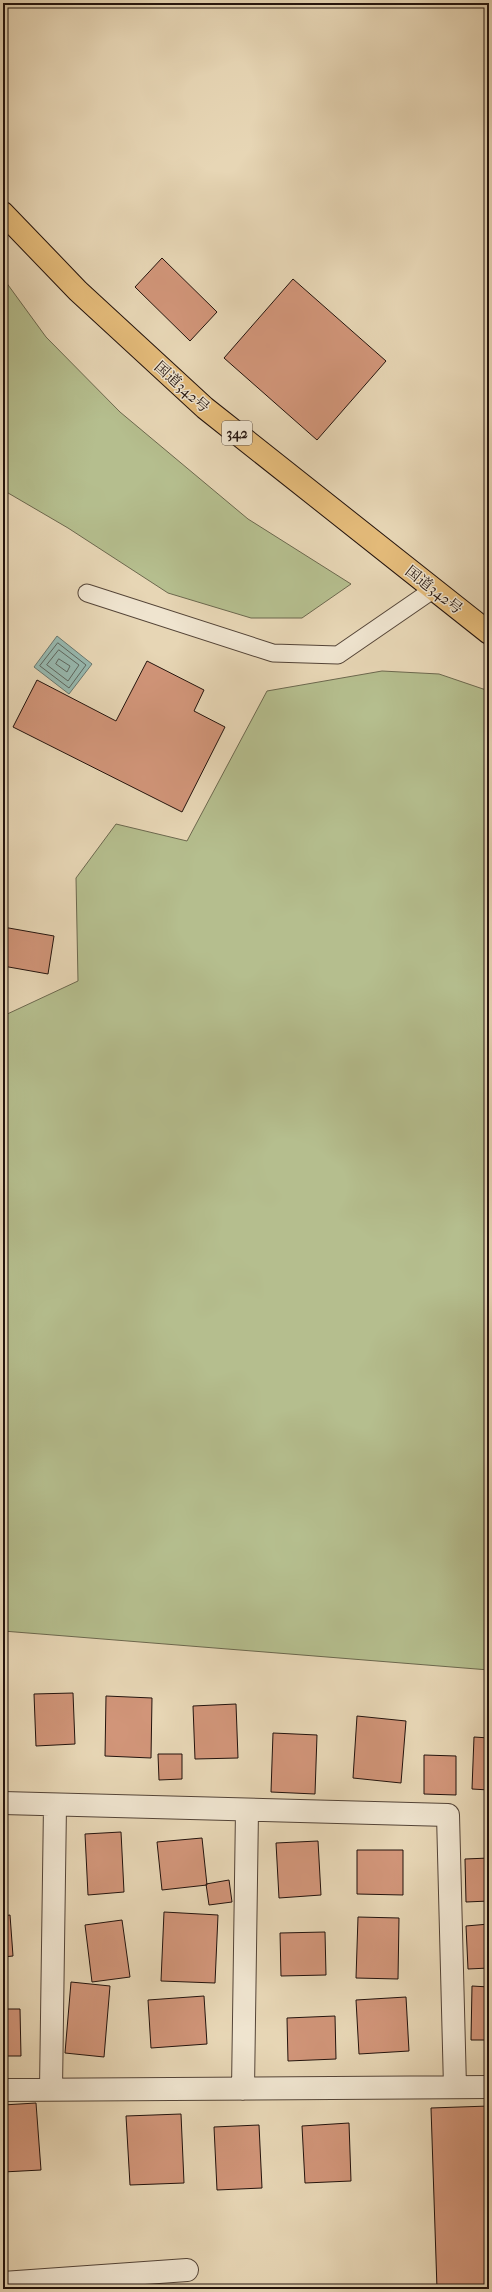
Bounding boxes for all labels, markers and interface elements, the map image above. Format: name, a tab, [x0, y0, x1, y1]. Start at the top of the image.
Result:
street label: 国道342号	[151, 358, 213, 416]
road number: 342	[222, 421, 252, 445]
street label: 国道342号	[402, 562, 466, 618]

